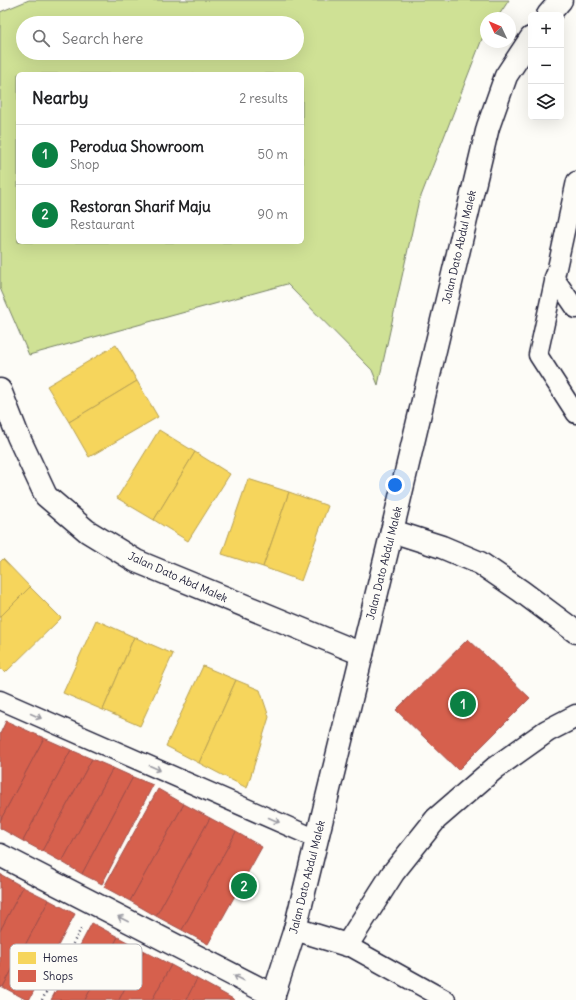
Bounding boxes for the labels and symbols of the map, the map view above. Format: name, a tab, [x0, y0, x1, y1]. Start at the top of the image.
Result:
north arrow	[480, 12, 516, 48]
street label: Jalan Dato Abdul Malek	[439, 188, 479, 305]
your location	[385, 475, 405, 495]
street label: Jalan Dato Abdul Malek	[363, 504, 405, 621]
street label: Jalan Dato Abd Malek	[126, 549, 230, 605]
pin: 1	[450, 689, 476, 719]
one-way arrow	[29, 712, 41, 720]
one-way arrow	[148, 764, 160, 772]
one-way arrow	[268, 817, 280, 824]
street label: Jalan Dato Abdul Malek	[286, 818, 328, 935]
pin: 2	[231, 871, 257, 901]
one-way arrow	[118, 915, 130, 922]
legend	[10, 944, 142, 990]
text: Homes	[43, 951, 78, 965]
text: Shops	[43, 969, 73, 983]
one-way arrow	[233, 974, 245, 982]

